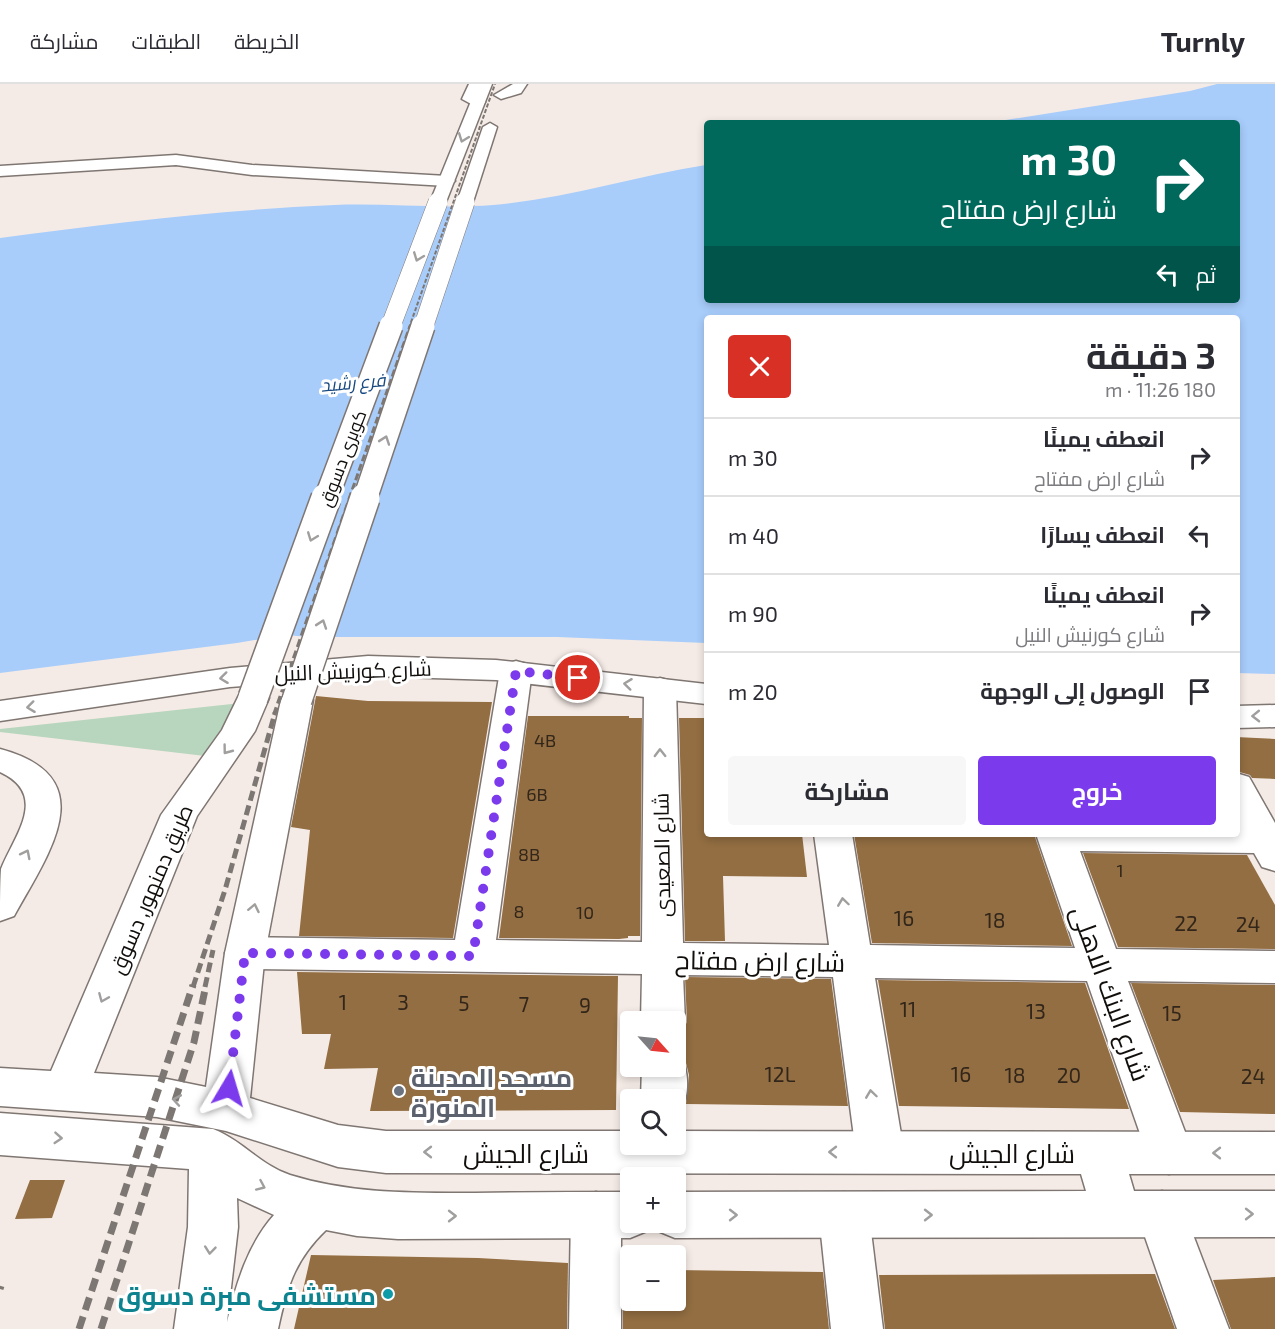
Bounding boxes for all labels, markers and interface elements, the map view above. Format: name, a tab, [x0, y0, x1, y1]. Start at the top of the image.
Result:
text: Turnly	[1161, 24, 1245, 58]
text: مشاركة	[30, 28, 99, 53]
text: الطبقات	[132, 28, 201, 53]
text: الخريطة	[234, 28, 300, 53]
one-way arrow	[458, 132, 470, 143]
text: 30 m	[1021, 133, 1117, 183]
icon: right	[1138, 144, 1216, 222]
text: شارع ارض مفتاح	[940, 192, 1117, 224]
one-way arrow	[412, 251, 425, 262]
icon: left	[1151, 258, 1184, 291]
text: ثم	[1196, 261, 1216, 287]
text: 3 دقيقة	[1086, 333, 1216, 376]
button: close	[728, 335, 791, 398]
water label: فرع رشيد	[320, 368, 387, 398]
text: 180 m · 11:26	[1105, 377, 1216, 401]
street label: كوبرى دسوق	[314, 407, 372, 510]
text: انعطف يمينًا	[1043, 425, 1165, 451]
one-way arrow	[377, 435, 390, 446]
icon: right	[1183, 441, 1216, 474]
text: 30 m	[728, 444, 778, 470]
text: شارع ارض مفتاح	[1034, 466, 1165, 490]
icon: left	[1183, 519, 1216, 552]
text: انعطف يسارًا	[1040, 521, 1165, 547]
text: 40 m	[728, 522, 779, 548]
one-way arrow	[307, 531, 319, 542]
text: انعطف يمينًا	[1043, 581, 1165, 607]
icon: right	[1183, 597, 1216, 630]
text: 90 m	[728, 600, 778, 626]
one-way arrow	[315, 619, 328, 630]
text: شارع كورنيش النيل	[1015, 622, 1165, 646]
pin	[552, 652, 603, 703]
street label: شارع كورنيش النيل	[274, 655, 432, 688]
icon: arrive	[561, 661, 594, 694]
one-way arrow	[219, 671, 229, 684]
icon: arrive	[1183, 675, 1216, 708]
text: الوصول إلى الوجهة	[980, 677, 1165, 703]
one-way arrow	[623, 678, 632, 691]
text: 20 m	[728, 678, 778, 704]
one-way arrow	[27, 700, 36, 713]
one-way arrow	[1251, 710, 1260, 723]
house number: 4B	[534, 729, 556, 751]
one-way arrow	[224, 744, 235, 755]
one-way arrow	[654, 749, 666, 758]
button: مشاركة	[728, 756, 966, 825]
button: خروج	[978, 756, 1216, 825]
house number: 6B	[526, 783, 548, 805]
street label: شارع الصعيدى	[647, 793, 678, 917]
street label: طريق دمنهور, دسوق	[103, 801, 199, 978]
house number: 8B	[518, 843, 540, 865]
one-way arrow	[19, 849, 31, 860]
house number: 1	[1116, 859, 1124, 881]
one-way arrow	[837, 897, 849, 906]
house number: 8	[514, 900, 524, 922]
house number: 10	[576, 901, 594, 923]
street label: شارع البنك الاهلى	[1063, 901, 1158, 1086]
one-way arrow	[247, 903, 260, 913]
house number: 16	[894, 905, 914, 930]
house number: 18	[984, 907, 1006, 932]
house number: 22	[1174, 910, 1198, 935]
house number: 24	[1236, 911, 1260, 936]
street label: شارع ارض مفتاح	[674, 943, 845, 980]
house number: 1	[339, 989, 347, 1014]
house number: 3	[397, 989, 409, 1014]
house number: 5	[458, 990, 470, 1015]
house number: 7	[519, 991, 530, 1016]
one-way arrow	[98, 992, 110, 1003]
house number: 9	[579, 992, 591, 1017]
house number: 11	[900, 996, 916, 1021]
house number: 13	[1026, 998, 1046, 1023]
house number: 15	[1162, 1000, 1182, 1025]
north arrow	[620, 1011, 686, 1077]
map controls	[620, 1011, 686, 1311]
position arrow	[197, 1056, 261, 1120]
place label: مسجد المدينة المنورة	[411, 1061, 572, 1123]
house number: 12L	[765, 1061, 796, 1086]
house number: 16	[951, 1061, 971, 1086]
house number: 18	[1004, 1062, 1026, 1087]
house number: 20	[1057, 1062, 1081, 1087]
house number: 24	[1241, 1063, 1265, 1088]
marker: مسجد المدينة المنورة	[392, 1084, 406, 1098]
button: search	[620, 1089, 686, 1155]
one-way arrow	[866, 1090, 878, 1099]
one-way arrow	[172, 1094, 182, 1107]
one-way arrow	[54, 1131, 63, 1144]
street label: شارع الجيش	[463, 1137, 589, 1171]
street label: شارع الجيش	[949, 1137, 1075, 1171]
one-way arrow	[423, 1146, 432, 1158]
one-way arrow	[828, 1146, 837, 1158]
one-way arrow	[1212, 1147, 1221, 1159]
button: +	[620, 1167, 686, 1233]
one-way arrow	[255, 1179, 266, 1191]
one-way arrow	[1245, 1208, 1254, 1220]
one-way arrow	[729, 1209, 738, 1221]
one-way arrow	[924, 1209, 933, 1221]
one-way arrow	[448, 1210, 457, 1222]
button: −	[620, 1245, 686, 1311]
one-way arrow	[204, 1246, 217, 1255]
place label: مستشفى مبرة دسوق	[118, 1279, 376, 1312]
marker: مستشفى مبرة دسوق	[381, 1287, 395, 1301]

